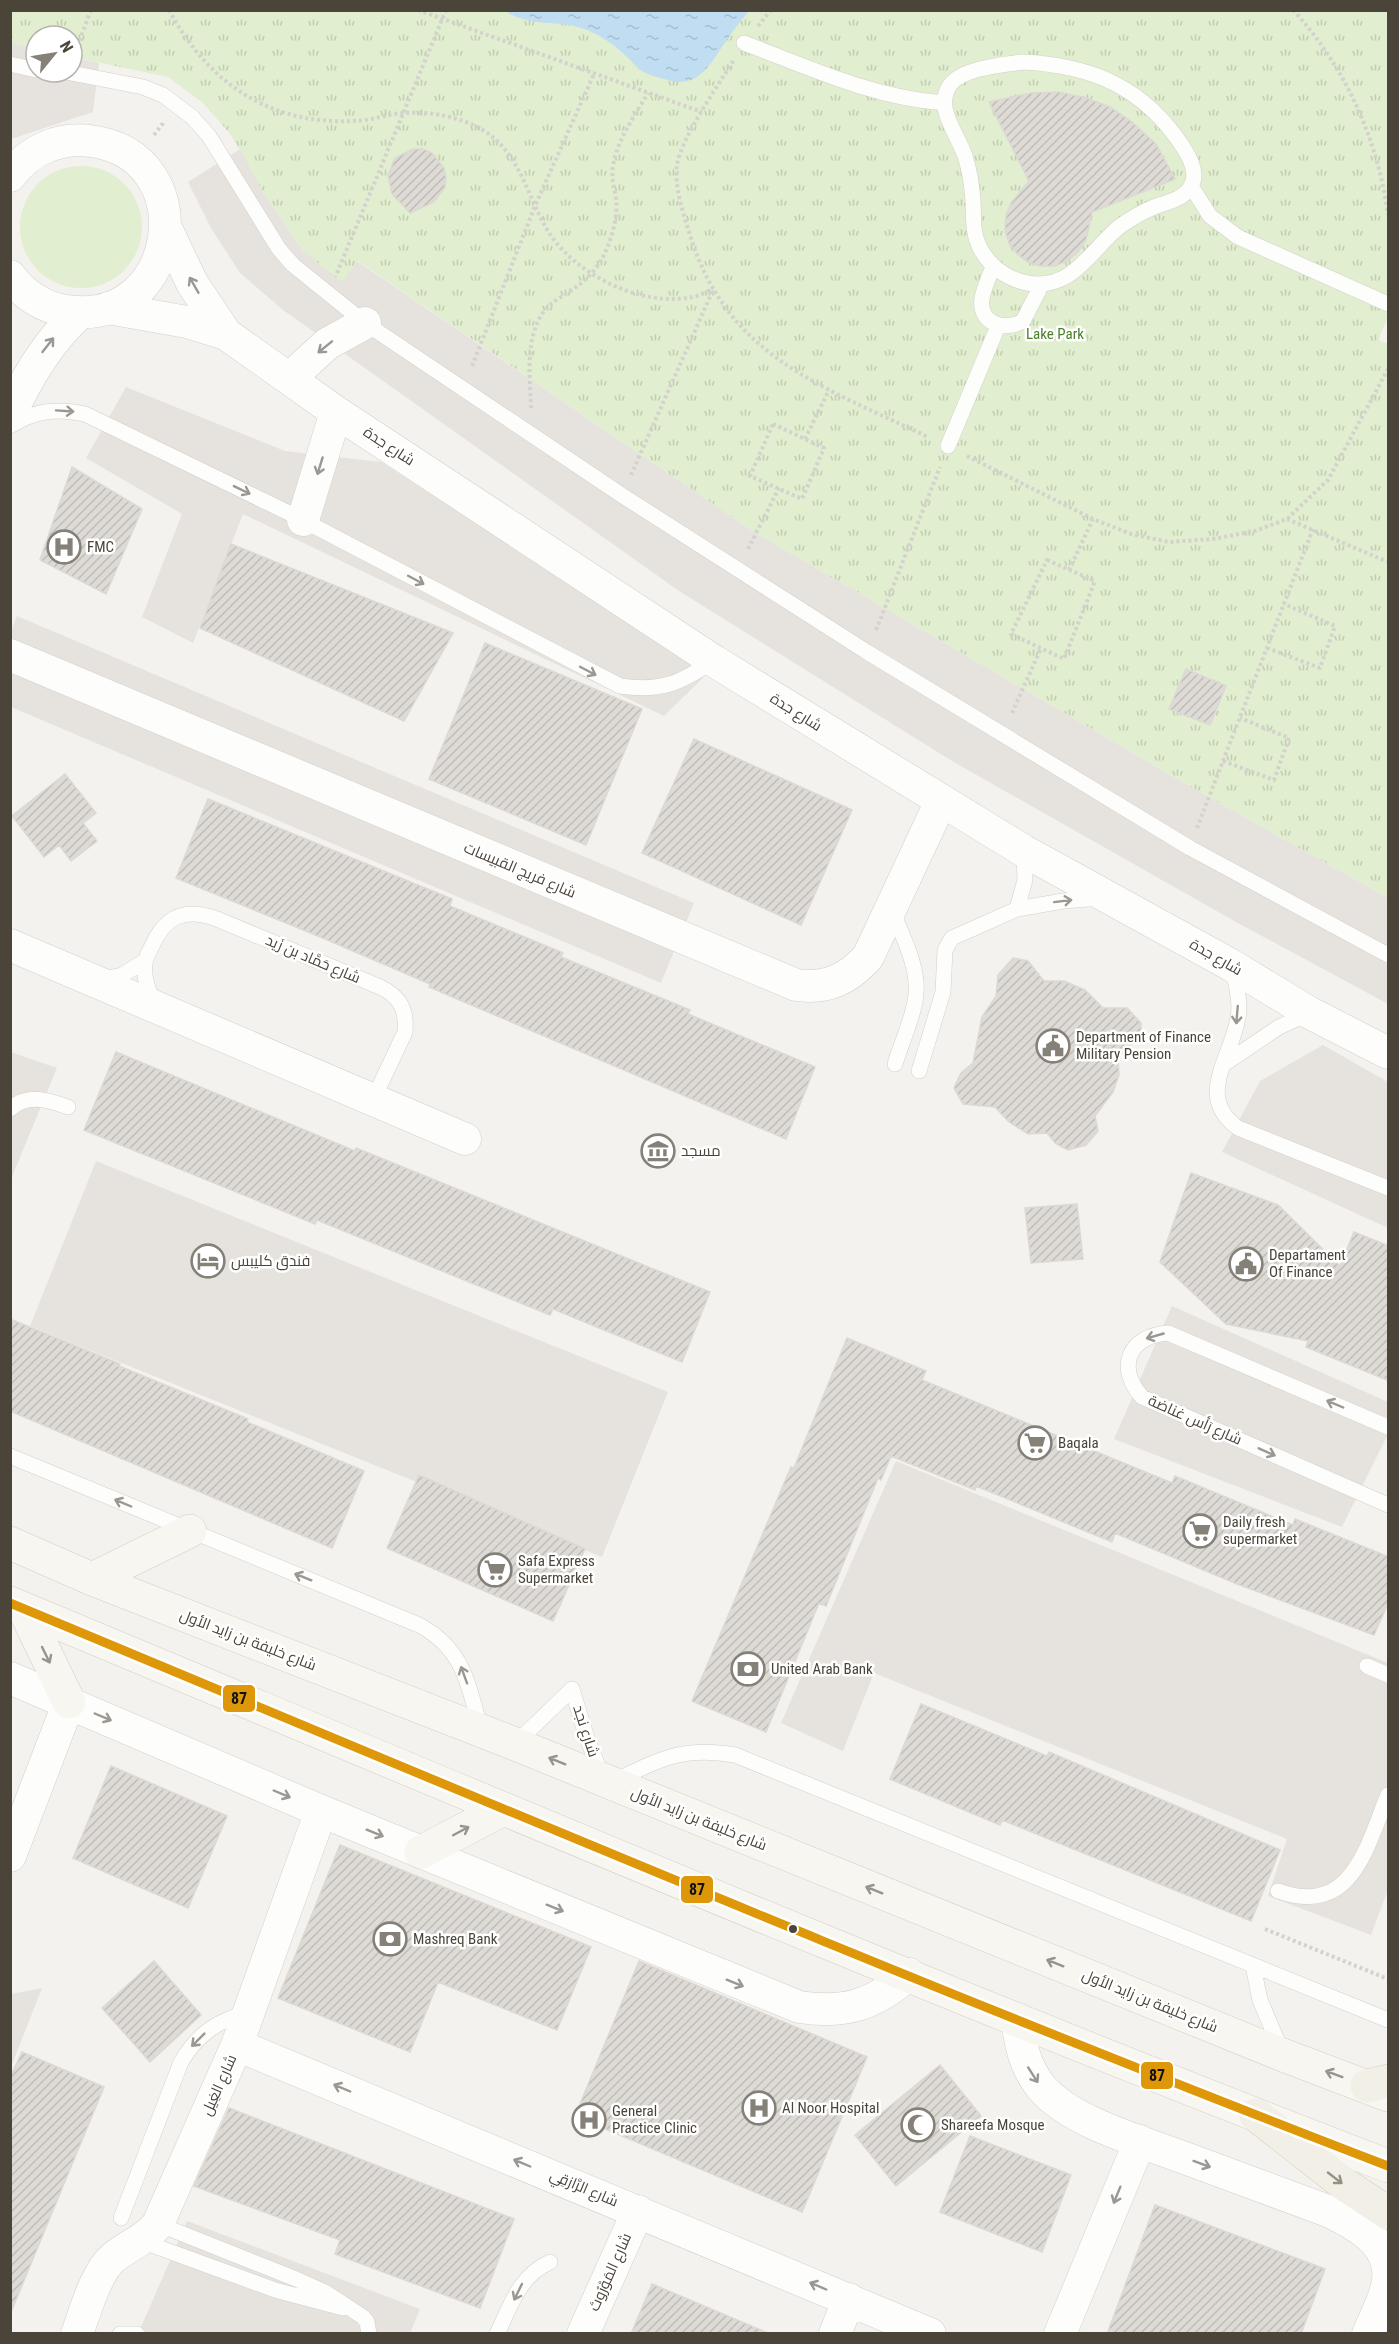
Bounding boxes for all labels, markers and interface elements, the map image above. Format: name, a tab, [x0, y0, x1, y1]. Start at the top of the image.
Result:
north arrow	[24, 24, 84, 84]
text: N	[56, 38, 77, 56]
one-way arrow	[188, 277, 200, 294]
park label: Lake Park	[1026, 325, 1084, 343]
one-way arrow	[42, 338, 55, 354]
one-way arrow	[317, 340, 333, 353]
one-way arrow	[55, 406, 75, 417]
street label: شارع جدة	[359, 423, 418, 471]
one-way arrow	[314, 456, 325, 475]
one-way arrow	[233, 485, 251, 497]
hospital icon: FMC	[46, 529, 82, 565]
place label: FMC	[87, 538, 114, 556]
one-way arrow	[406, 575, 424, 586]
one-way arrow	[579, 665, 596, 677]
street label: شارع جدة	[766, 689, 825, 737]
street label: شارع فريج القبيسات	[461, 838, 579, 904]
one-way arrow	[1052, 896, 1072, 907]
street label: شارع حَمَّاد بن زَيد	[262, 931, 363, 989]
street label: شارع جدة	[1186, 935, 1245, 981]
one-way arrow	[1231, 1004, 1242, 1024]
public building icon: Department of Finance Military Pension	[1035, 1028, 1071, 1064]
place label: Department of Finance Military Pension	[1076, 1028, 1211, 1063]
museum icon: مسجد	[640, 1133, 676, 1169]
place label: مسجد	[681, 1142, 721, 1160]
hotel icon: فندق كليبس	[190, 1243, 226, 1279]
public building icon: Departament Of Finance	[1228, 1246, 1264, 1282]
place label: Departament Of Finance	[1269, 1246, 1346, 1281]
place label: فندق كليبس	[231, 1252, 310, 1271]
one-way arrow	[1146, 1331, 1165, 1342]
street label: شارع رَأس غناضة	[1144, 1390, 1245, 1451]
one-way arrow	[1326, 1398, 1344, 1409]
supermarket icon: Baqala	[1017, 1425, 1053, 1461]
place label: Baqala	[1058, 1434, 1099, 1452]
one-way arrow	[1258, 1447, 1276, 1458]
one-way arrow	[114, 1497, 132, 1508]
supermarket icon: Daily fresh supermarket	[1182, 1513, 1218, 1549]
place label: Daily fresh supermarket	[1223, 1513, 1297, 1548]
supermarket icon: Safa Express Supermarket	[477, 1552, 513, 1588]
place label: Safa Express Supermarket	[518, 1552, 595, 1587]
one-way arrow	[294, 1571, 313, 1582]
street label: شارع خليفة بن زايد الأول	[176, 1606, 319, 1676]
one-way arrow	[41, 1646, 53, 1664]
bank icon: United Arab Bank	[730, 1651, 766, 1687]
place label: United Arab Bank	[771, 1660, 873, 1678]
one-way arrow	[458, 1666, 469, 1684]
line badge: 87	[222, 1684, 256, 1713]
text: 87	[231, 1689, 247, 1708]
street label: شارع نجد	[567, 1703, 603, 1760]
one-way arrow	[94, 1711, 112, 1723]
one-way arrow	[549, 1755, 567, 1766]
street label: شارع خليفة بن زايد الأول	[628, 1784, 769, 1856]
one-way arrow	[272, 1789, 291, 1800]
one-way arrow	[452, 1825, 470, 1836]
one-way arrow	[365, 1828, 384, 1839]
line badge: 87	[680, 1875, 714, 1904]
text: 87	[689, 1880, 705, 1899]
one-way arrow	[866, 1883, 884, 1894]
one-way arrow	[545, 1903, 564, 1914]
bank icon: Mashreq Bank	[372, 1921, 408, 1957]
unlabelled marker	[787, 1923, 799, 1935]
place label: Mashreq Bank	[413, 1930, 498, 1948]
one-way arrow	[1046, 1956, 1065, 1967]
street label: شارع خليفة بن زايد الأول	[1079, 1966, 1220, 2038]
one-way arrow	[726, 1978, 744, 1989]
one-way arrow	[190, 2032, 205, 2047]
street label: شارع الغِيل	[198, 2052, 242, 2119]
line badge: 87	[1140, 2061, 1174, 2090]
one-way arrow	[1027, 2066, 1040, 2083]
text: 87	[1149, 2066, 1165, 2085]
one-way arrow	[1325, 2067, 1344, 2078]
one-way arrow	[333, 2082, 352, 2093]
hospital icon: Al Noor Hospital	[741, 2090, 777, 2126]
place label: Al Noor Hospital	[782, 2099, 879, 2117]
hospital icon: General Practice Clinic	[571, 2102, 607, 2138]
place label: General Practice Clinic	[612, 2102, 697, 2137]
mosque icon: Shareefa Mosque	[900, 2107, 936, 2143]
place label: Shareefa Mosque	[941, 2116, 1045, 2134]
one-way arrow	[513, 2157, 532, 2168]
one-way arrow	[1192, 2160, 1211, 2171]
street label: شارع الرَّازقِي	[546, 2166, 621, 2213]
one-way arrow	[1327, 2171, 1343, 2184]
one-way arrow	[1111, 2185, 1122, 2204]
street label: شارع المَوْرُوث	[585, 2230, 637, 2315]
one-way arrow	[810, 2280, 828, 2291]
one-way arrow	[511, 2283, 523, 2301]

